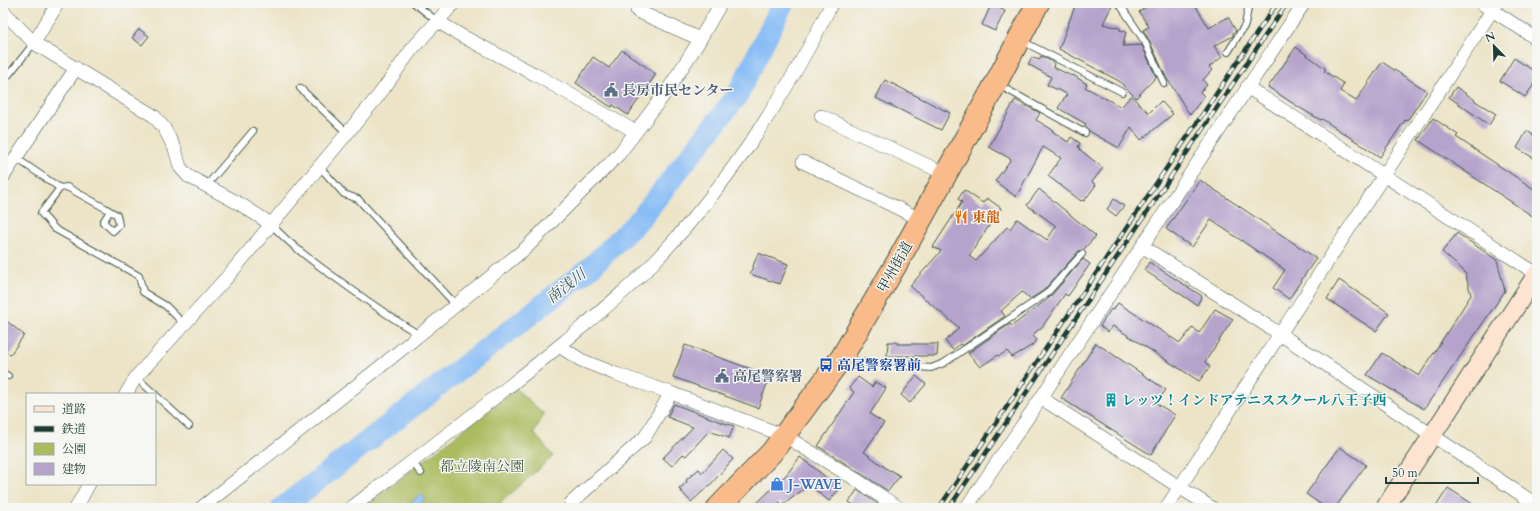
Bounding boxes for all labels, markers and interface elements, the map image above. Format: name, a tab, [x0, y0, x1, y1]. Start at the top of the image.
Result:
north arrow	[1474, 26, 1514, 66]
text: N	[1483, 28, 1498, 46]
place label: 長房市民センター	[622, 81, 733, 100]
public building icon: 長房市民センター	[603, 82, 619, 98]
place label: 東龍	[972, 208, 1000, 227]
restaurant icon: 東龍	[953, 209, 969, 225]
street label: 甲州街道	[873, 238, 917, 296]
water label: 南浅川	[542, 263, 591, 308]
place label: 高尾警察署前	[837, 356, 921, 375]
bus stop icon: 高尾警察署前	[818, 357, 834, 373]
place label: 高尾警察署	[733, 367, 803, 386]
public building icon: 高尾警察署	[714, 368, 730, 384]
place label: レッツ！インドアテニススクール八王子西	[1122, 391, 1387, 410]
building icon: レッツ！インドアテニススクール八王子西	[1103, 392, 1119, 408]
legend	[26, 393, 156, 485]
text: 道路	[62, 401, 86, 417]
text: 鉄道	[61, 421, 86, 437]
text: 公園	[62, 441, 86, 457]
park label: 都立陵南公園	[440, 457, 524, 476]
scale bar	[1386, 459, 1478, 485]
text: 建物	[62, 461, 86, 477]
text: 50 m	[1392, 465, 1419, 481]
place label: J-WAVE	[786, 475, 842, 494]
shop icon: J-WAVE	[769, 476, 785, 492]

